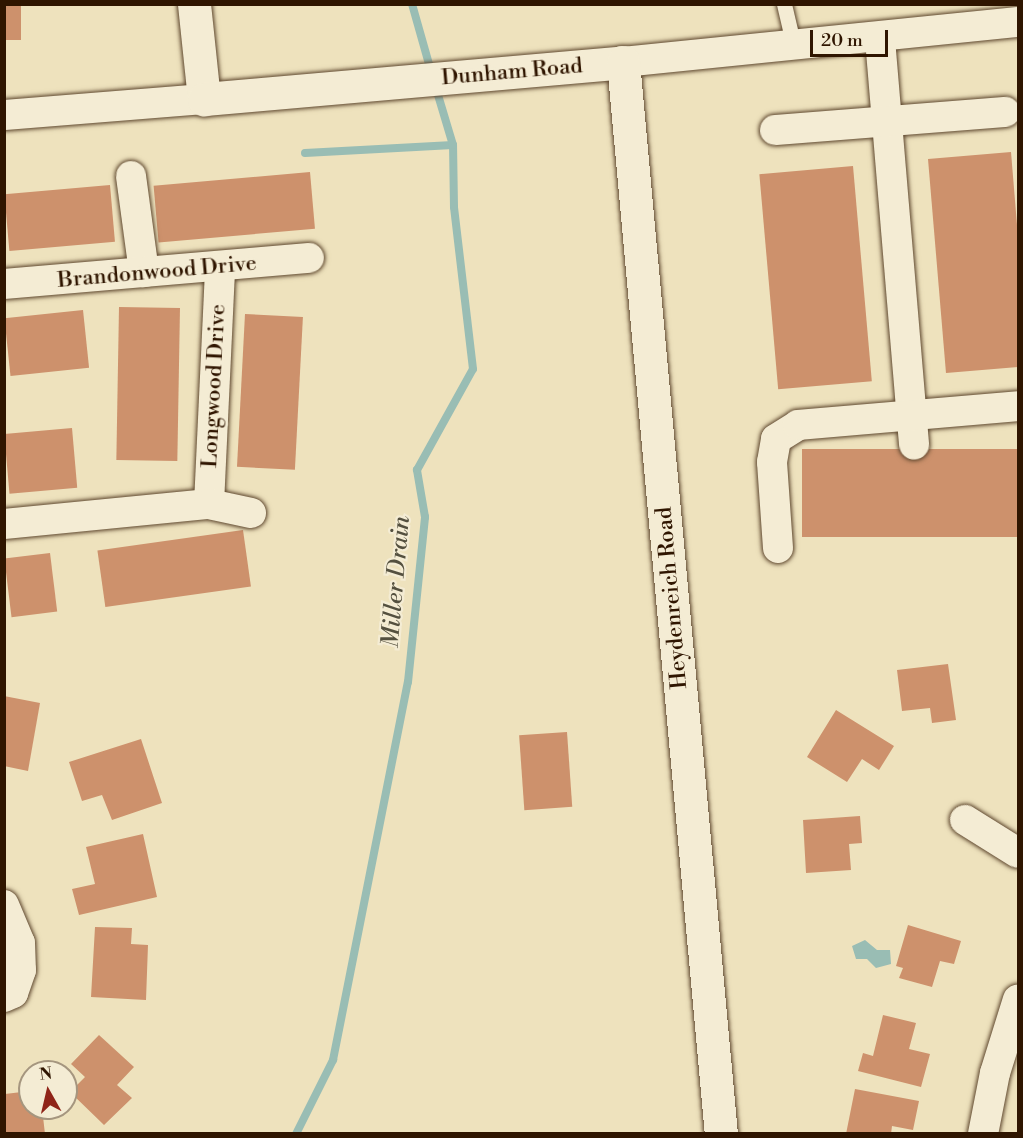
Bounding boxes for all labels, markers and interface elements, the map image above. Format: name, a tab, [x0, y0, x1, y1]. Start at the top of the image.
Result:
scale bar	[813, 18, 891, 56]
text: 20 m	[821, 29, 863, 52]
street label: Dunham Road	[440, 53, 584, 91]
street label: Brandonwood Drive	[56, 250, 258, 294]
street label: Longwood Drive	[197, 303, 231, 469]
street label: Heydenreich Road	[651, 506, 693, 690]
water label: Miller Drain	[377, 515, 417, 649]
north arrow	[18, 1060, 78, 1120]
text: N	[38, 1063, 53, 1085]

